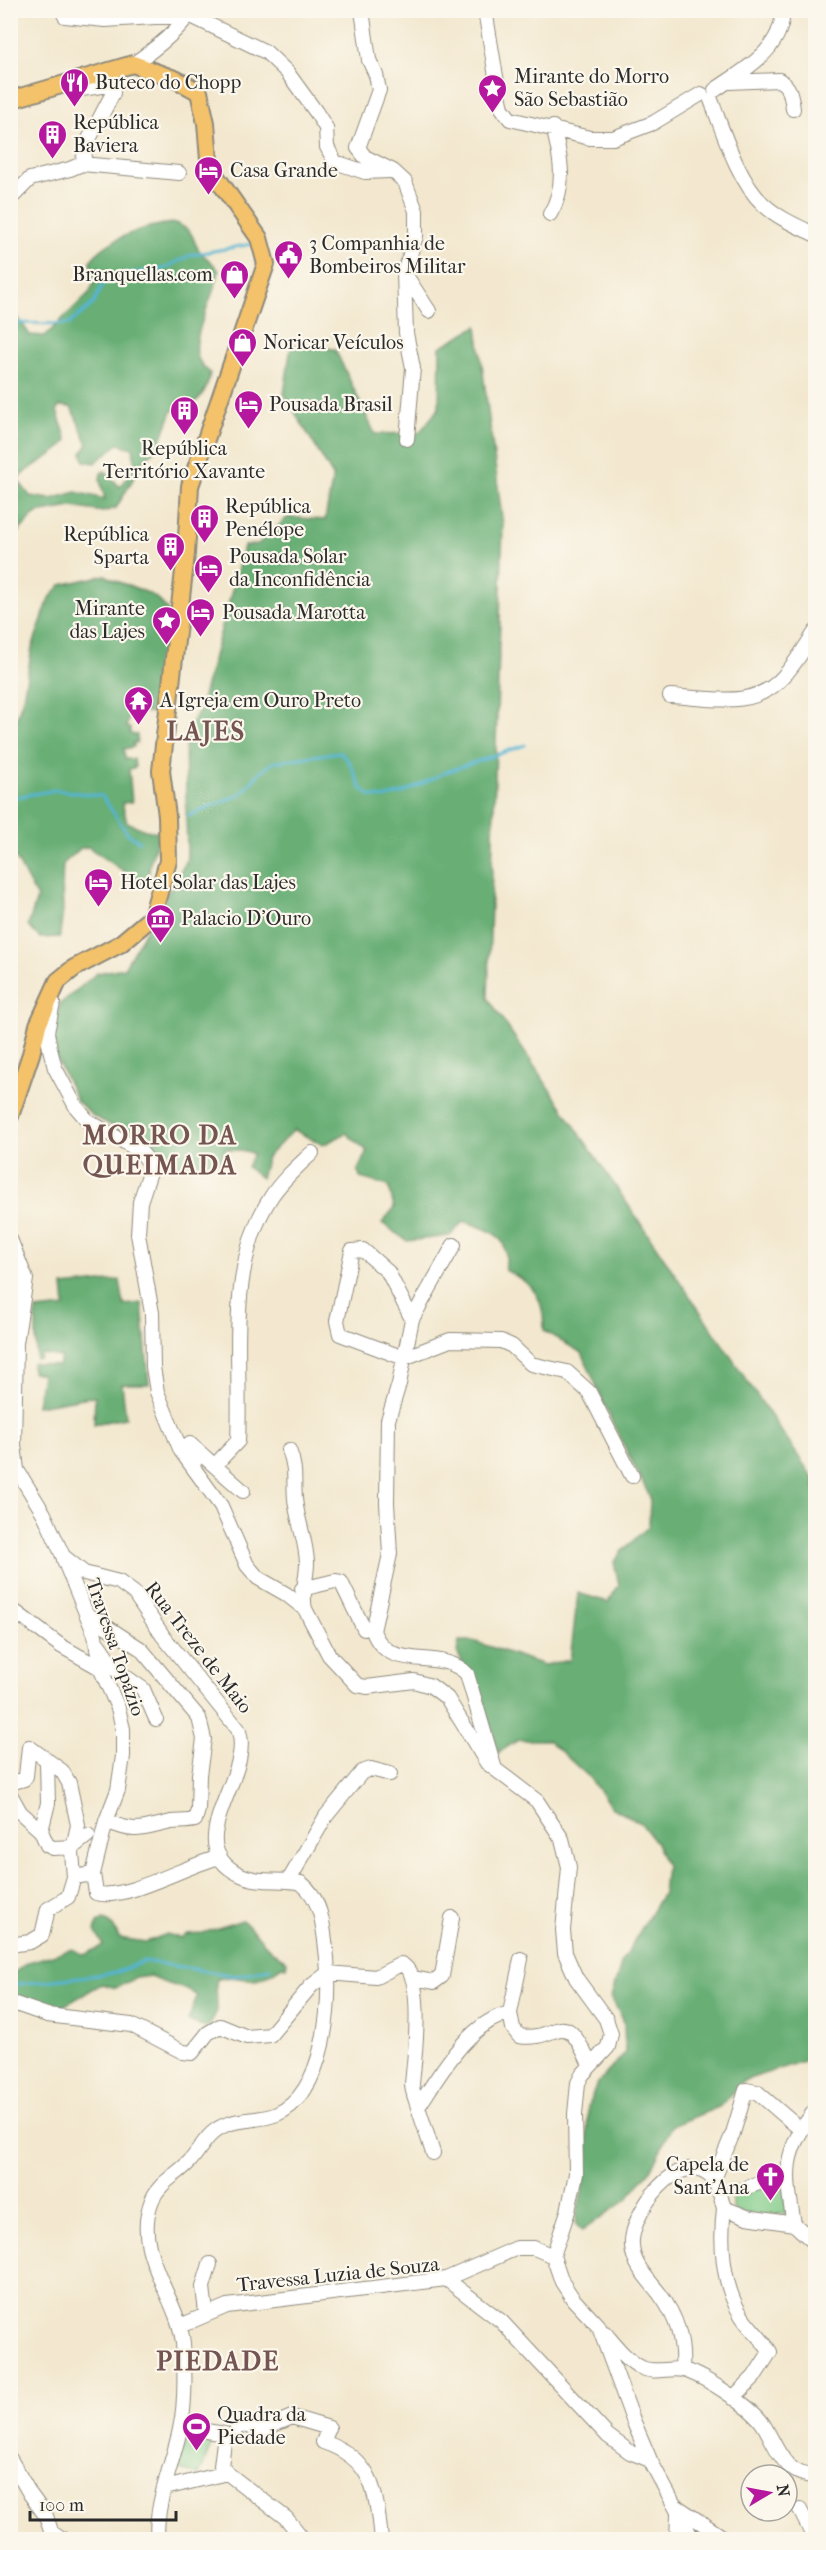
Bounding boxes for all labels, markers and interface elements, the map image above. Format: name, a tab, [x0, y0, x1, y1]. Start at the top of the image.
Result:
place label: Mirante do Morro São Sebastião	[514, 65, 669, 111]
restaurant icon: Buteco do Chopp	[58, 66, 90, 108]
place label: Buteco do Chopp	[95, 71, 241, 94]
place icon: Mirante do Morro São Sebastião	[477, 72, 509, 114]
place label: República Baviera	[73, 111, 160, 157]
building icon: República Baviera	[36, 118, 68, 160]
hotel icon: Casa Grande	[193, 154, 225, 196]
place label: Casa Grande	[230, 159, 338, 182]
place label: 3 Companhia de Bombeiros Militar	[309, 232, 466, 278]
public building icon: 3 Companhia de Bombeiros Militar	[272, 238, 304, 280]
shop icon: Branquellas.com	[218, 258, 250, 300]
place label: Branquellas.com	[72, 263, 213, 286]
shop icon: Noricar Veículos	[226, 326, 258, 368]
place label: Noricar Veículos	[263, 331, 404, 354]
hotel icon: Pousada Brasil	[232, 388, 264, 430]
place label: Pousada Brasil	[269, 393, 393, 416]
building icon: República Território Xavante	[168, 394, 200, 436]
place label: República Território Xavante	[103, 437, 265, 483]
place label: República Penélope	[225, 495, 312, 541]
building icon: República Penélope	[188, 502, 220, 544]
place label: República Sparta	[63, 523, 150, 569]
building icon: República Sparta	[154, 530, 186, 572]
place label: Pousada Solar da Inconfidência	[229, 545, 371, 591]
hotel icon: Pousada Solar da Inconfidência	[192, 552, 224, 594]
hotel icon: Pousada Marotta	[185, 596, 217, 638]
place label: Mirante das Lajes	[69, 597, 145, 643]
place label: Pousada Marotta	[222, 601, 366, 624]
place icon: Mirante das Lajes	[150, 604, 182, 646]
temple icon: A Igreja em Ouro Preto	[123, 684, 155, 726]
place label: A Igreja em Ouro Preto	[159, 689, 361, 712]
district label: LAJES	[167, 716, 245, 747]
hotel icon: Hotel Solar das Lajes	[83, 866, 115, 908]
place label: Hotel Solar das Lajes	[120, 871, 296, 894]
museum icon: Palacio D'Ouro	[144, 902, 176, 944]
place label: Palacio D'Ouro	[181, 907, 311, 930]
district label: MORRO DA QUEIMADA	[83, 1120, 237, 1181]
street label: Travessa Topázio	[81, 1575, 150, 1719]
street label: Rua Treze de Maio	[140, 1577, 257, 1718]
place label: Capela de Sant'Ana	[666, 2153, 750, 2199]
church icon: Capela de Sant'Ana	[754, 2160, 786, 2202]
street label: Travessa Luzia de Souza	[236, 2252, 441, 2297]
district label: PIEDADE	[156, 2346, 280, 2377]
place label: Quadra da Piedade	[217, 2403, 307, 2449]
sports icon: Quadra da Piedade	[180, 2410, 212, 2452]
north arrow	[739, 2463, 799, 2523]
text: N	[773, 2483, 794, 2499]
scale bar	[30, 2484, 176, 2522]
text: 100 m	[39, 2495, 84, 2516]

